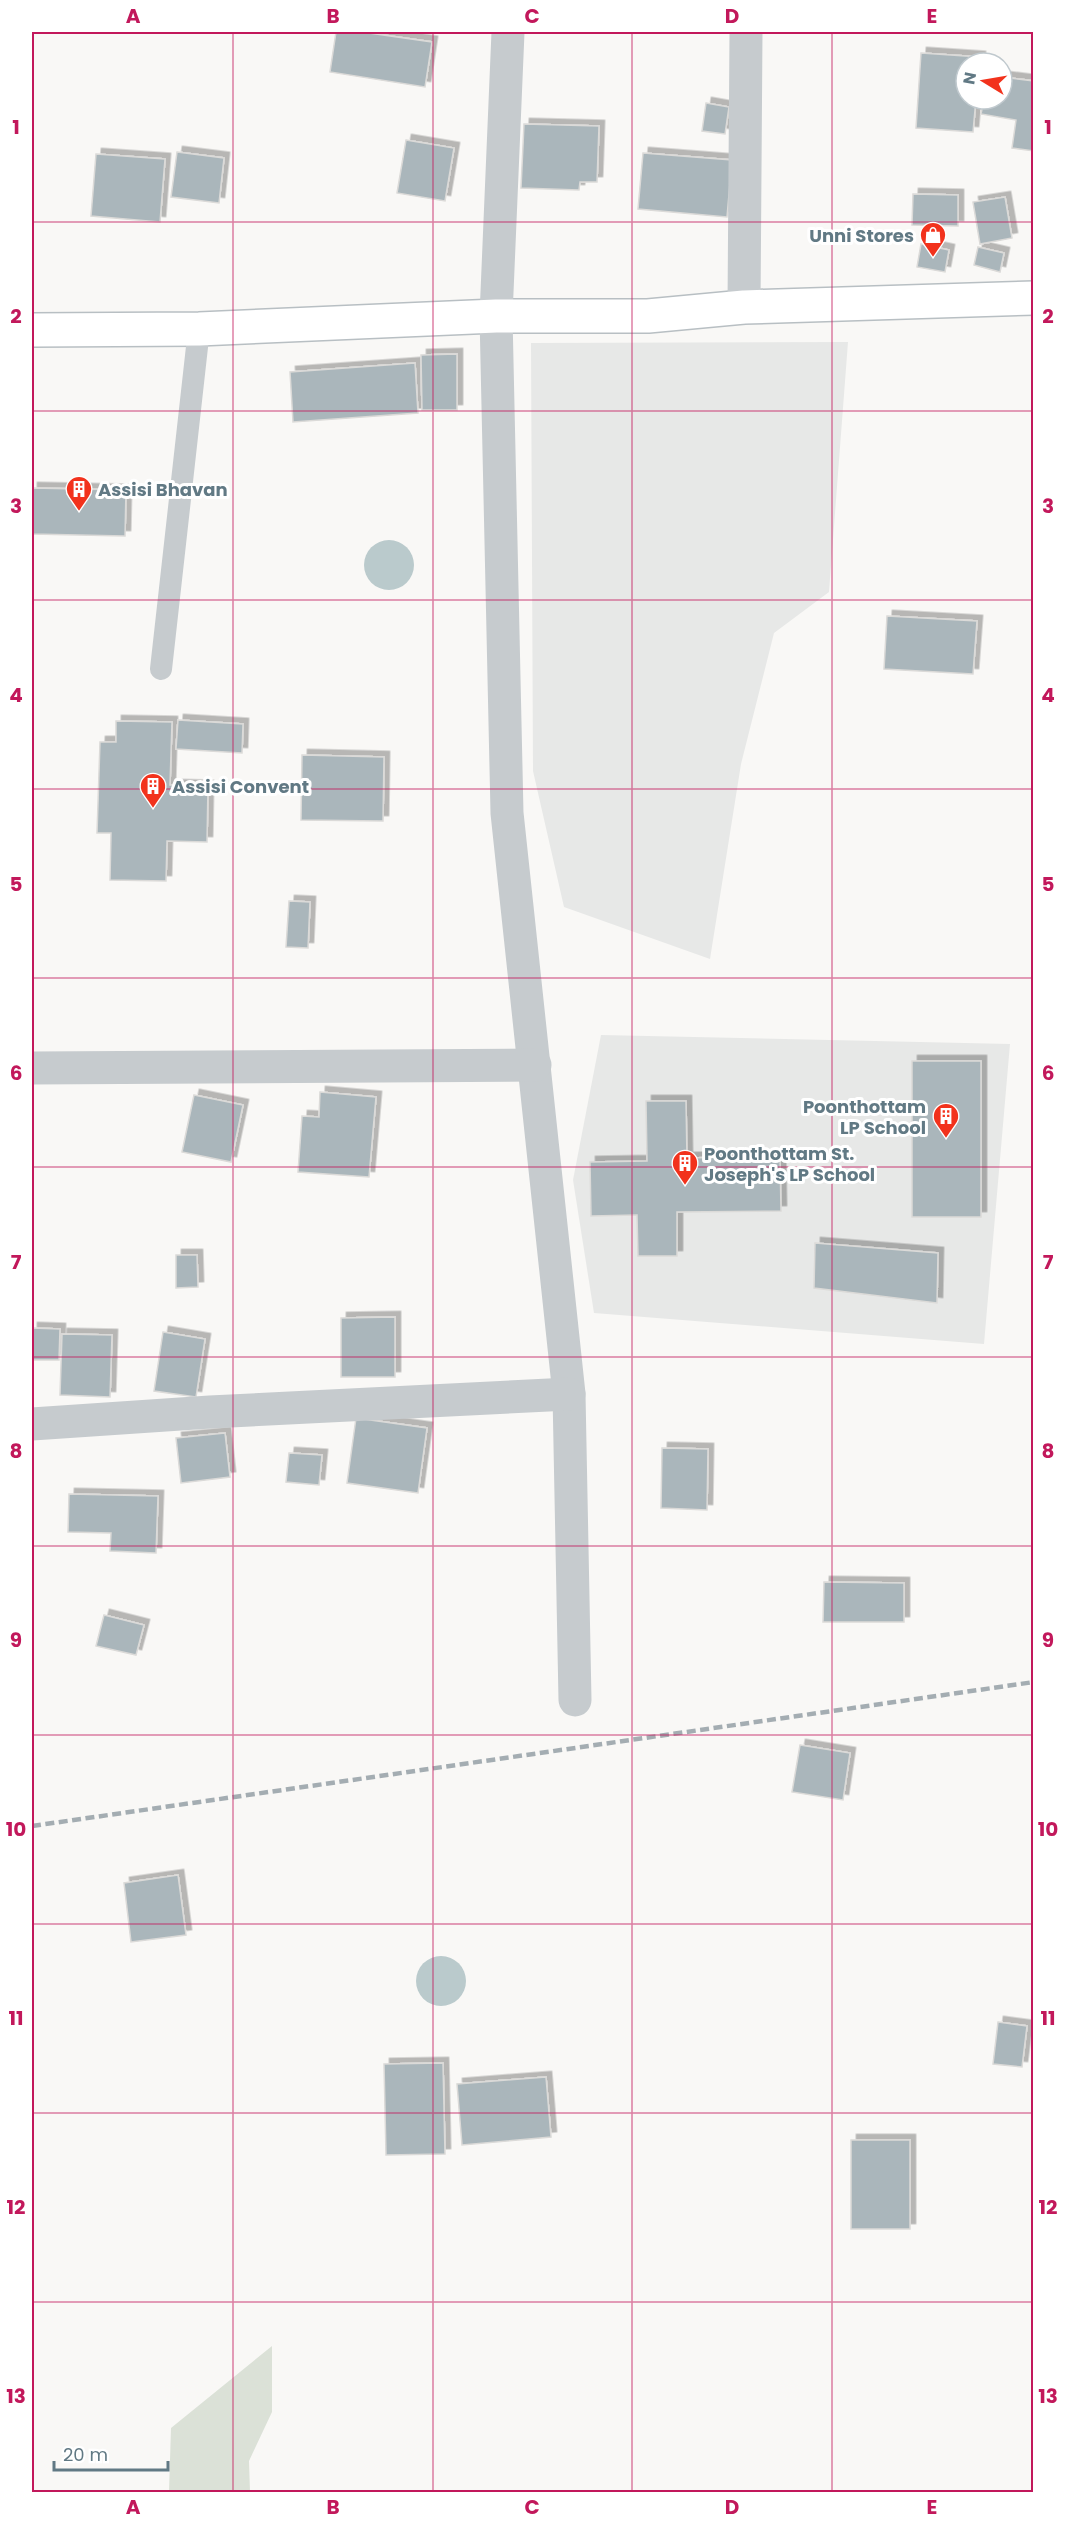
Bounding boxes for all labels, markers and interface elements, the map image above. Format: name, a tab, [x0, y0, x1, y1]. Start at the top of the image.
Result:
text: A	[126, 2, 141, 30]
text: B	[326, 2, 340, 30]
text: C	[524, 2, 540, 30]
text: D	[725, 2, 739, 30]
text: E	[927, 2, 937, 30]
north arrow	[954, 51, 1014, 111]
text: N	[957, 70, 982, 86]
text: 1	[12, 113, 20, 141]
text: 1	[1044, 113, 1052, 141]
shop icon: Unni Stores	[918, 220, 948, 258]
place label: Unni Stores	[809, 223, 914, 248]
text: 2	[10, 302, 22, 330]
text: 2	[1042, 302, 1054, 330]
building icon: Assisi Bhavan	[64, 474, 94, 512]
place label: Assisi Bhavan	[98, 477, 228, 502]
text: 3	[10, 492, 22, 520]
text: 3	[1042, 492, 1054, 520]
text: 4	[9, 681, 23, 709]
text: 4	[1041, 681, 1055, 709]
building icon: Assisi Convent	[138, 771, 168, 809]
place label: Assisi Convent	[172, 774, 309, 799]
text: 5	[10, 870, 23, 898]
text: 5	[1042, 870, 1055, 898]
text: 6	[10, 1059, 22, 1087]
text: 6	[1042, 1059, 1054, 1087]
place label: Poonthottam LP School	[803, 1094, 926, 1140]
building icon: Poonthottam LP School	[931, 1101, 961, 1139]
place label: Poonthottam St. Joseph's LP School	[704, 1141, 875, 1187]
building icon: Poonthottam St. Joseph's LP School	[670, 1148, 700, 1186]
text: 7	[11, 1248, 22, 1276]
text: 7	[1043, 1248, 1054, 1276]
text: 8	[10, 1437, 22, 1465]
text: 8	[1042, 1437, 1054, 1465]
text: 9	[10, 1626, 22, 1654]
text: 9	[1042, 1626, 1054, 1654]
text: 10	[6, 1815, 26, 1843]
text: 10	[1038, 1815, 1058, 1843]
text: 11	[8, 2004, 24, 2032]
text: 11	[1040, 2004, 1056, 2032]
text: 12	[7, 2193, 25, 2221]
text: 12	[1039, 2193, 1057, 2221]
text: 13	[6, 2382, 26, 2410]
text: 13	[1038, 2382, 1058, 2410]
scale bar	[54, 2434, 168, 2472]
text: 20 m	[63, 2442, 108, 2467]
text: A	[126, 2493, 141, 2521]
text: B	[326, 2493, 340, 2521]
text: C	[524, 2493, 540, 2521]
text: D	[725, 2493, 739, 2521]
text: E	[927, 2493, 937, 2521]

